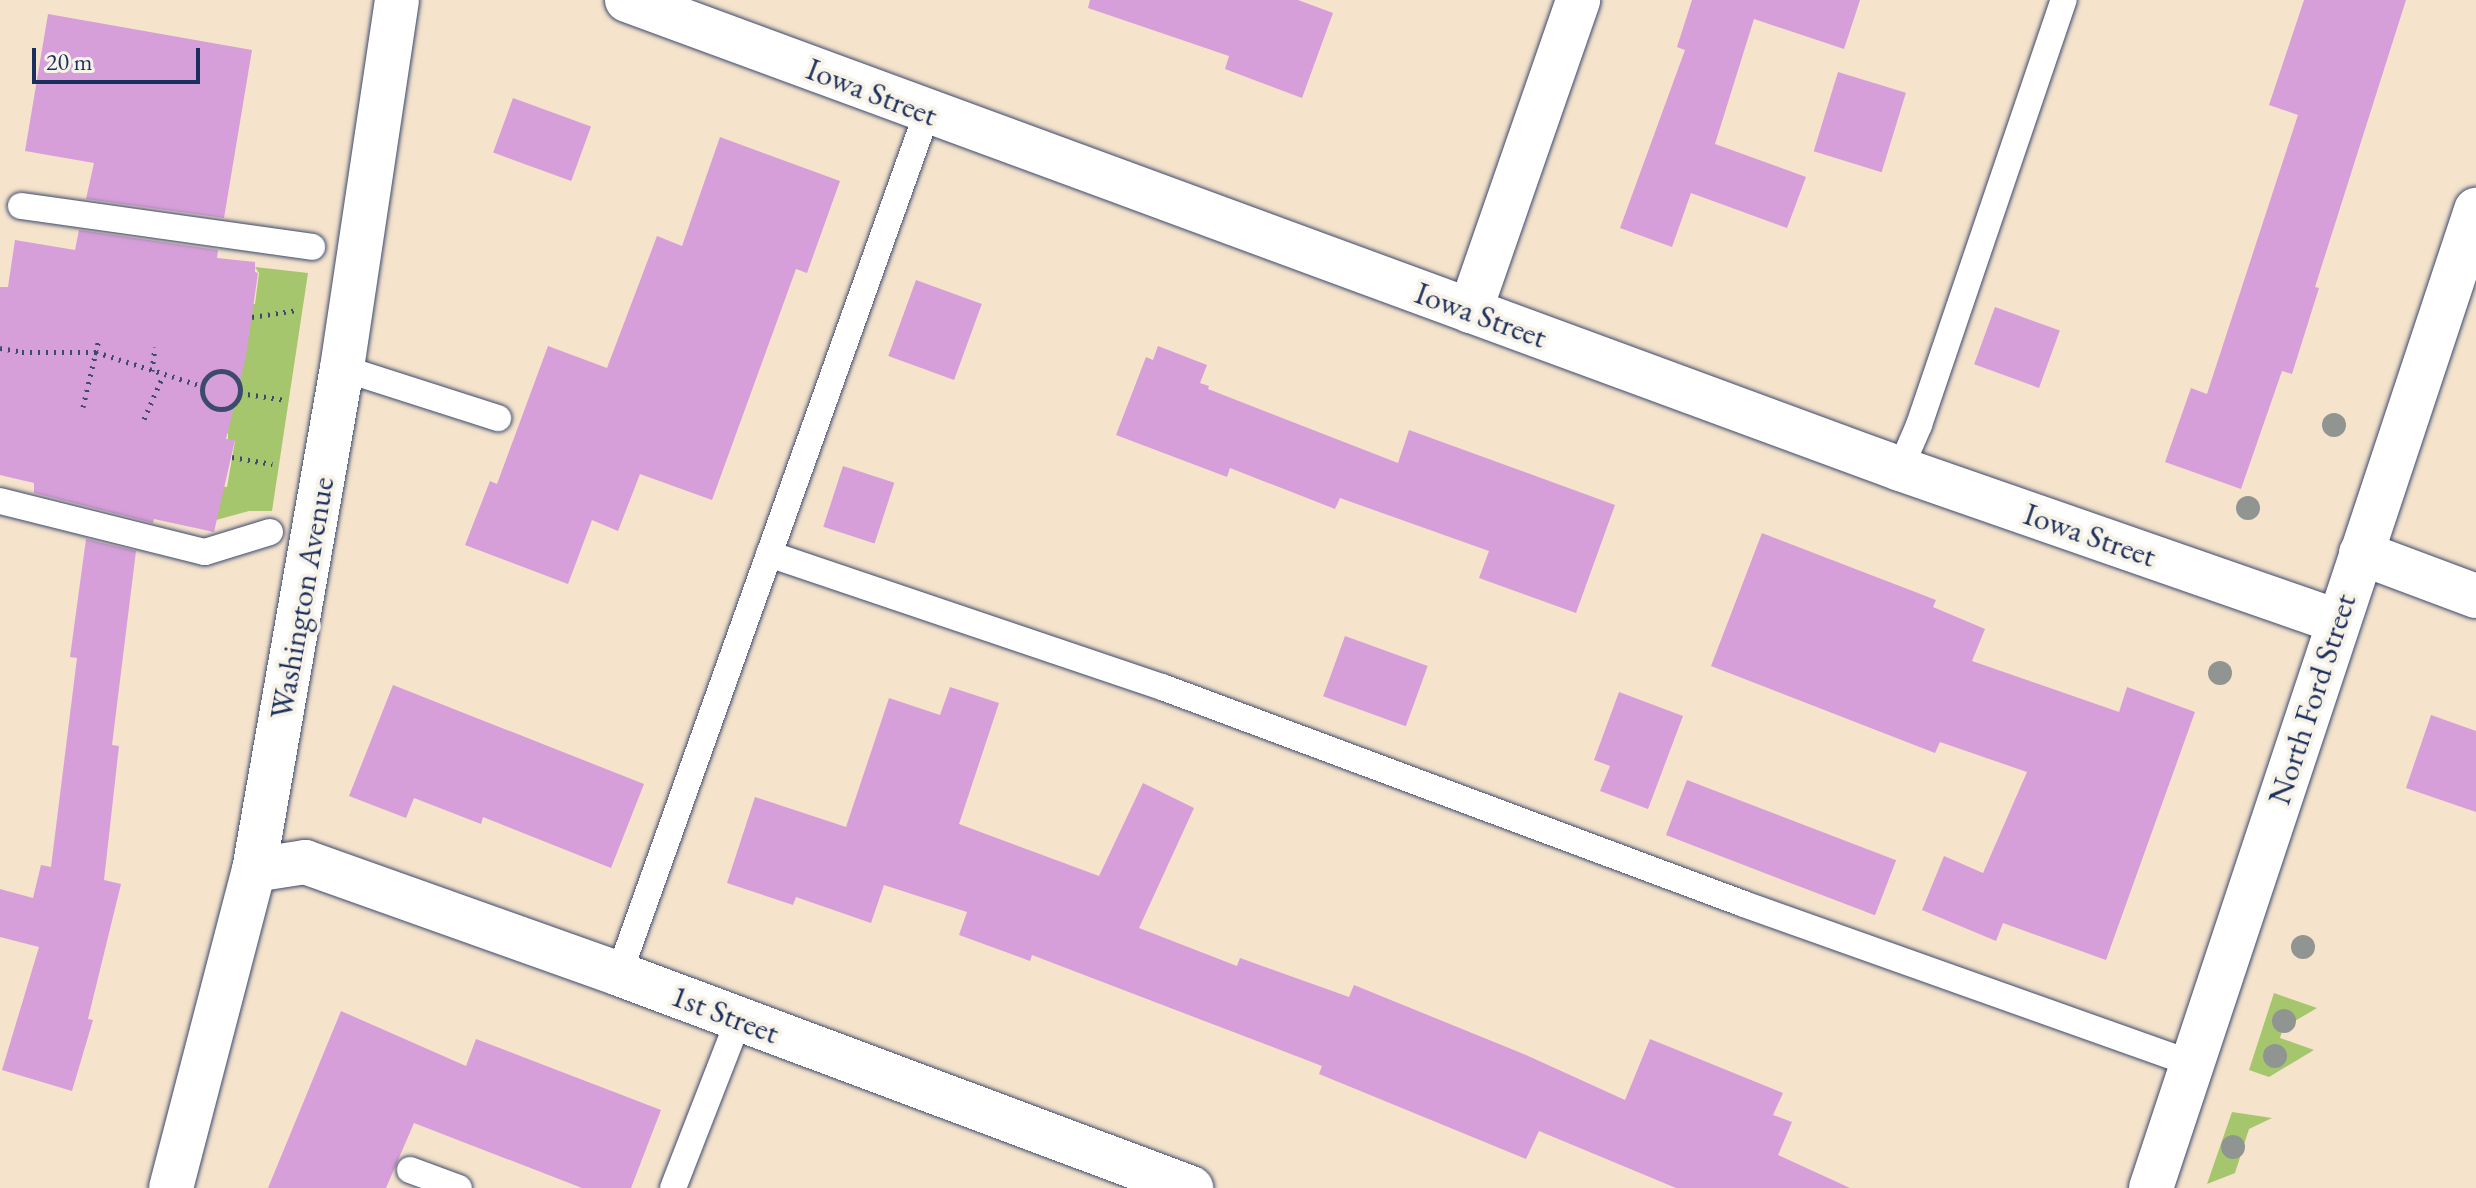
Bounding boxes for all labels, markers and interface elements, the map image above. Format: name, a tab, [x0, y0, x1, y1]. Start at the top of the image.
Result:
scale bar	[36, 32, 204, 82]
text: 20 m	[46, 46, 93, 77]
street label: Iowa Street	[801, 49, 943, 135]
street label: Iowa Street	[1410, 274, 1552, 356]
street label: Washington Avenue	[262, 474, 342, 722]
street label: Iowa Street	[2019, 495, 2161, 575]
street label: North Ford Street	[2260, 589, 2364, 809]
street label: 1st Street	[666, 976, 784, 1052]

